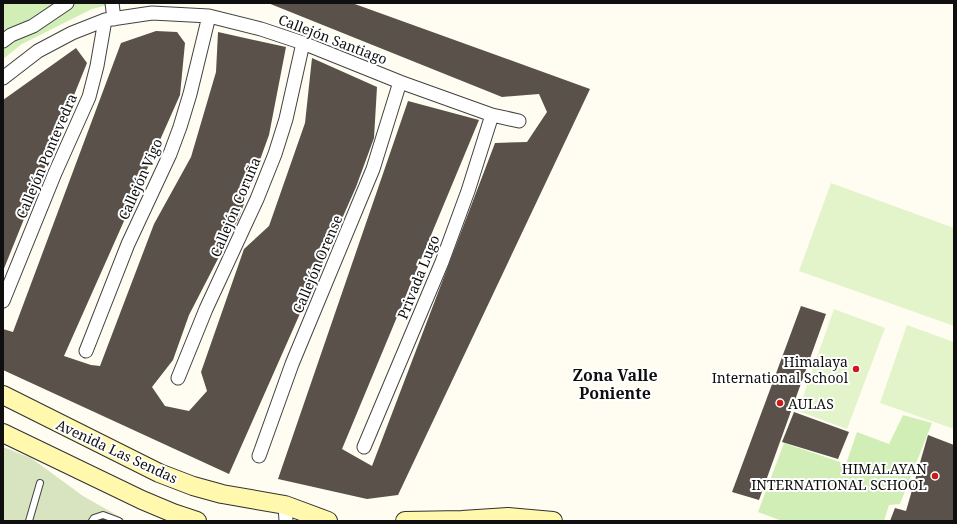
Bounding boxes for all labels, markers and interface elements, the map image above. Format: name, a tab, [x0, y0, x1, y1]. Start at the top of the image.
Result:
street label: Callejón Santiago	[276, 10, 390, 68]
street label: Callejón Pontevedra	[11, 91, 81, 221]
street label: Callejón Vigo	[114, 135, 166, 223]
street label: Callejón Coruña	[205, 154, 265, 260]
street label: Callejón Orense	[288, 212, 346, 316]
street label: Privada Lugo	[393, 232, 443, 322]
place label: Himalaya International School	[712, 352, 849, 387]
district label: Zona Valle Poniente	[572, 364, 658, 404]
marker: Himalaya International School	[851, 364, 861, 374]
place label: AULAS	[788, 394, 834, 413]
marker: AULAS	[775, 398, 785, 408]
street label: Avenida Las Sendas	[53, 415, 181, 487]
place label: HIMALAYAN INTERNATIONAL SCHOOL	[751, 459, 927, 494]
marker: HIMALAYAN INTERNATIONAL SCHOOL	[930, 471, 940, 481]

